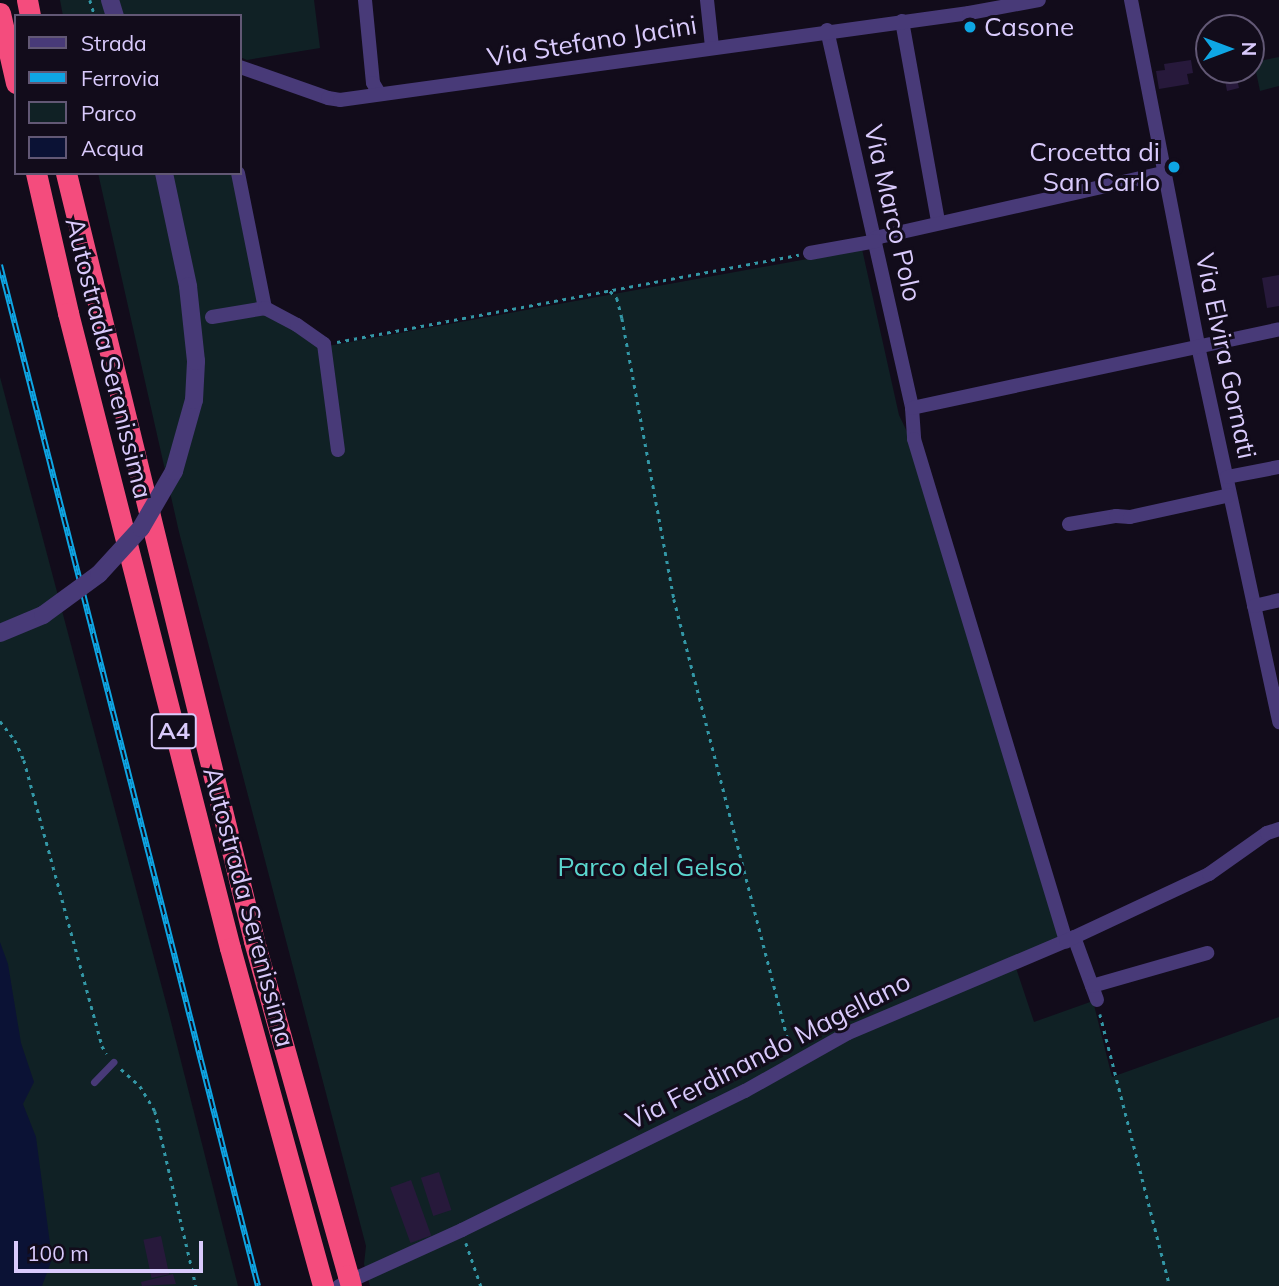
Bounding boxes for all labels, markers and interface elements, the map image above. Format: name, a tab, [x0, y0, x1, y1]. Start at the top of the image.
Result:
street label: Via Stefano Jacini	[485, 9, 699, 73]
place label: Casone	[984, 11, 1074, 43]
legend	[14, 14, 242, 175]
north arrow	[1195, 14, 1265, 84]
marker: Casone	[962, 19, 978, 35]
text: Strada	[81, 30, 147, 56]
text: N	[1237, 42, 1261, 56]
text: Ferrovia	[81, 65, 160, 91]
text: Parco	[81, 100, 136, 126]
street label: Via Marco Polo	[858, 122, 928, 304]
text: Acqua	[81, 135, 144, 161]
place label: Crocetta di San Carlo	[1029, 136, 1160, 198]
marker: Crocetta di San Carlo	[1166, 159, 1182, 175]
street label: Autostrada Serenissima	[59, 214, 159, 502]
street label: Via Elvira Gornati	[1189, 250, 1263, 462]
road number: A4	[150, 710, 198, 752]
street label: Autostrada Serenissima	[197, 764, 301, 1050]
park label: Parco del Gelso	[557, 851, 743, 883]
street label: Via Ferdinando Magellano	[621, 966, 915, 1136]
scale bar	[18, 1226, 206, 1270]
text: 100 m	[27, 1240, 89, 1266]

